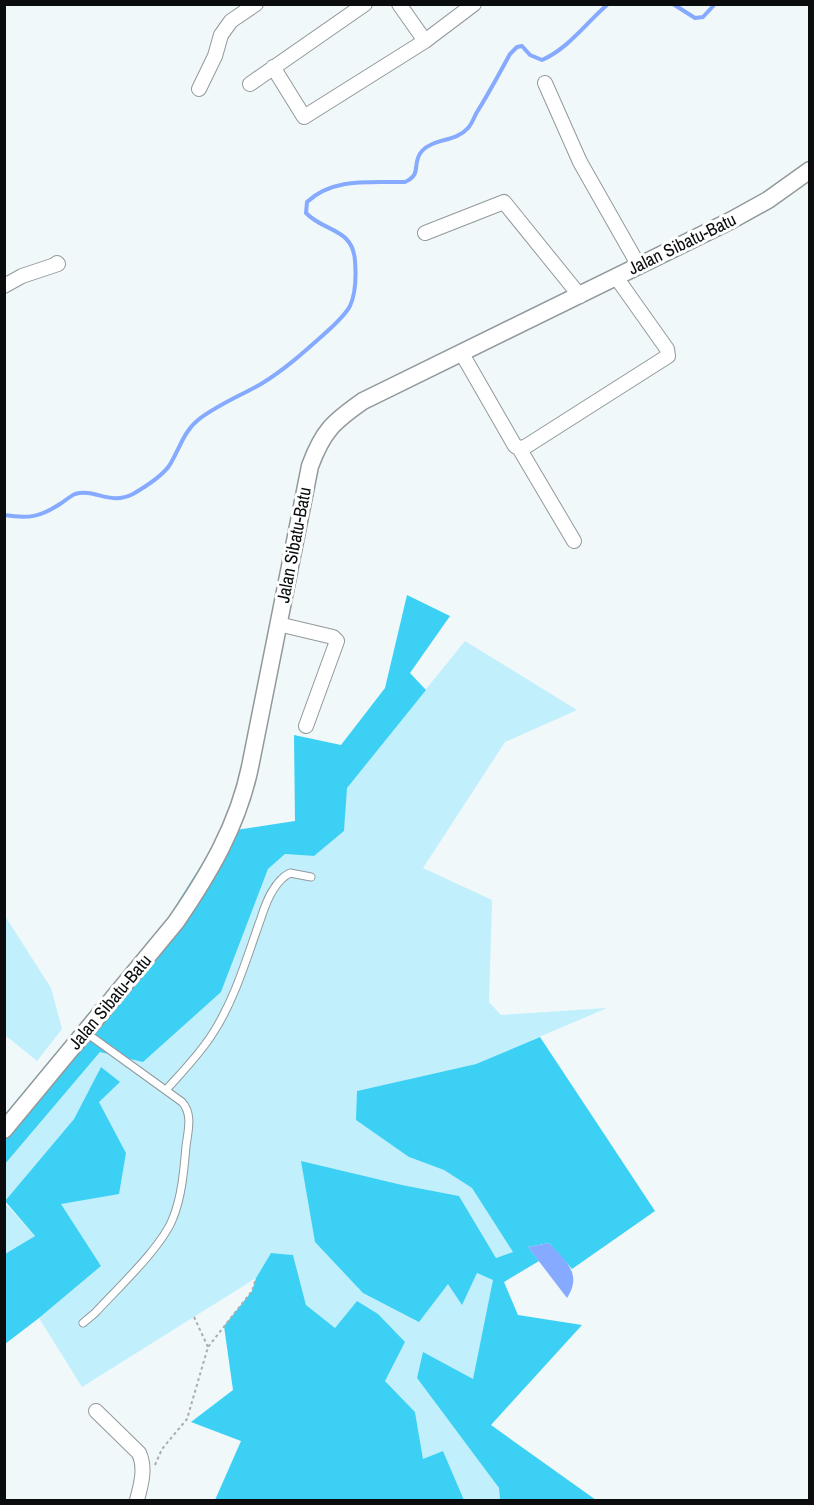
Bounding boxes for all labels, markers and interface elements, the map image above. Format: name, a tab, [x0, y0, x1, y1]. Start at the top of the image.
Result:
street label: Jalan Sibatu-Batu	[624, 207, 740, 281]
street label: Jalan Sibatu-Batu	[270, 485, 317, 605]
street label: Jalan Sibatu-Batu	[62, 949, 157, 1055]

